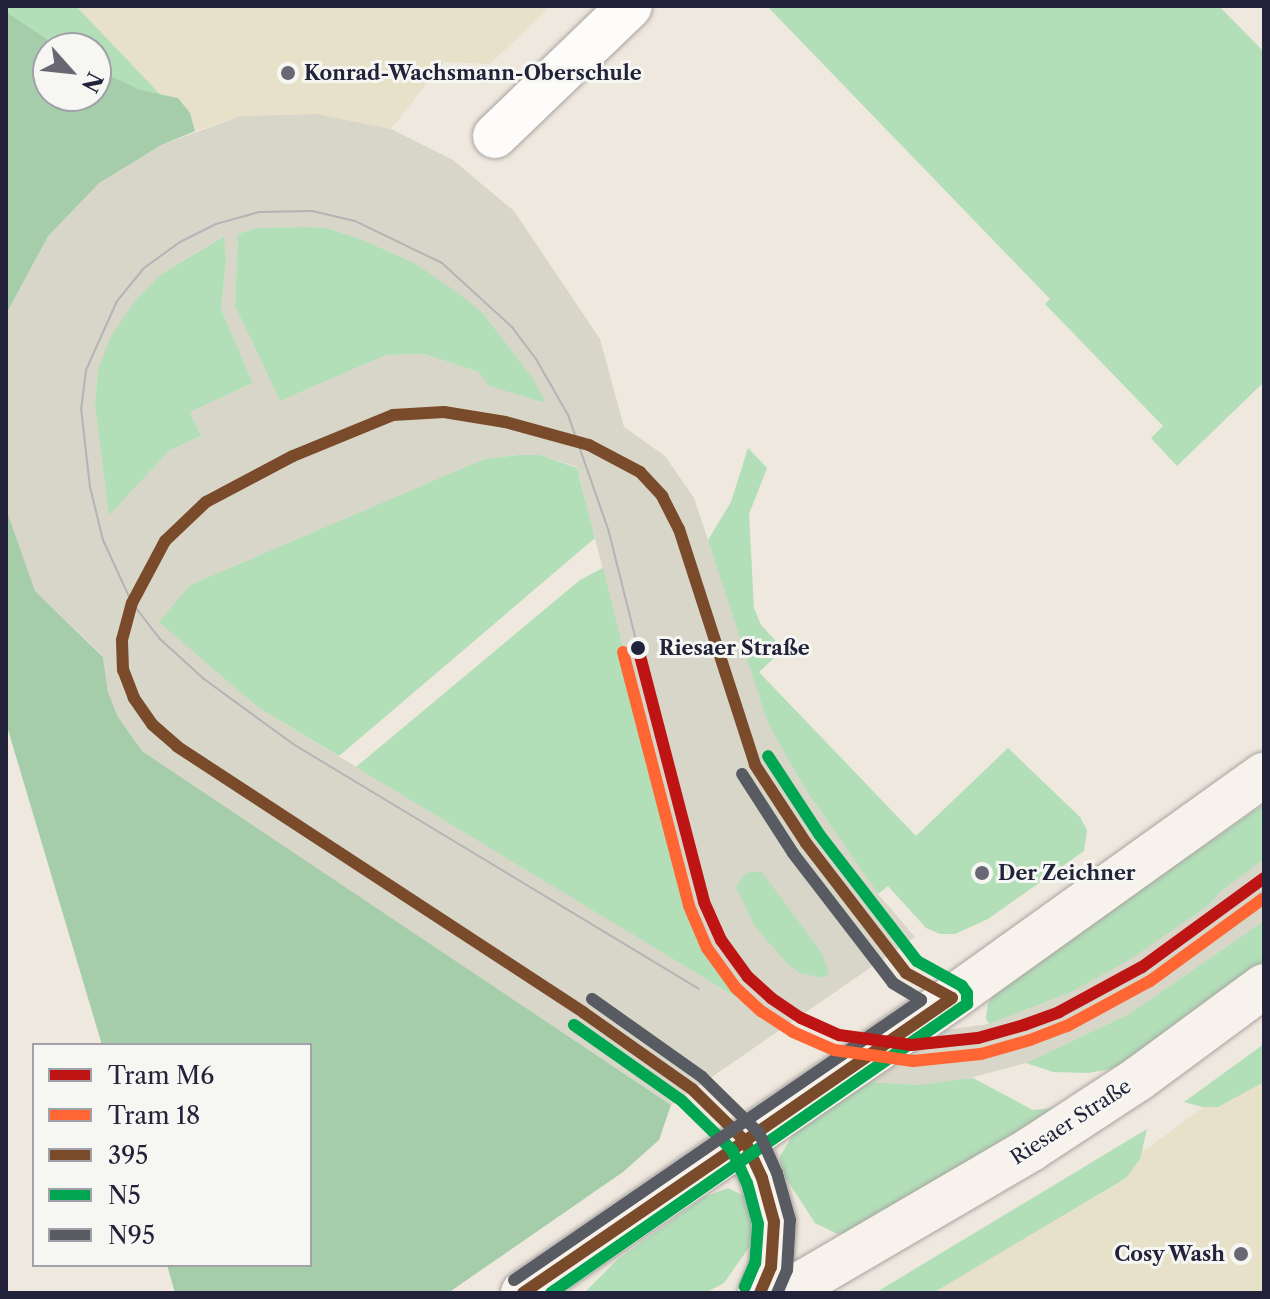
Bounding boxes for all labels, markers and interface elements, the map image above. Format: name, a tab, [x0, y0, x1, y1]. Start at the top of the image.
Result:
north arrow	[32, 32, 112, 112]
place label: Konrad-Wachsmann-Oberschule	[304, 61, 642, 85]
marker: Konrad-Wachsmann-Oberschule	[279, 64, 297, 82]
text: N	[76, 68, 108, 97]
marker: Riesaer Straße	[624, 634, 652, 662]
place label: Riesaer Straße	[659, 636, 810, 660]
place label: Der Zeichner	[998, 861, 1136, 885]
marker: Der Zeichner	[973, 864, 991, 882]
legend	[32, 1043, 312, 1267]
text: Tram M6	[108, 1061, 214, 1090]
street label: Riesaer Straße	[1006, 1074, 1136, 1170]
text: Tram 18	[108, 1101, 200, 1130]
text: 395	[108, 1141, 148, 1170]
text: N5	[108, 1181, 141, 1210]
text: N95	[108, 1221, 155, 1250]
place label: Cosy Wash	[1113, 1242, 1225, 1266]
marker: Cosy Wash	[1232, 1245, 1250, 1263]

